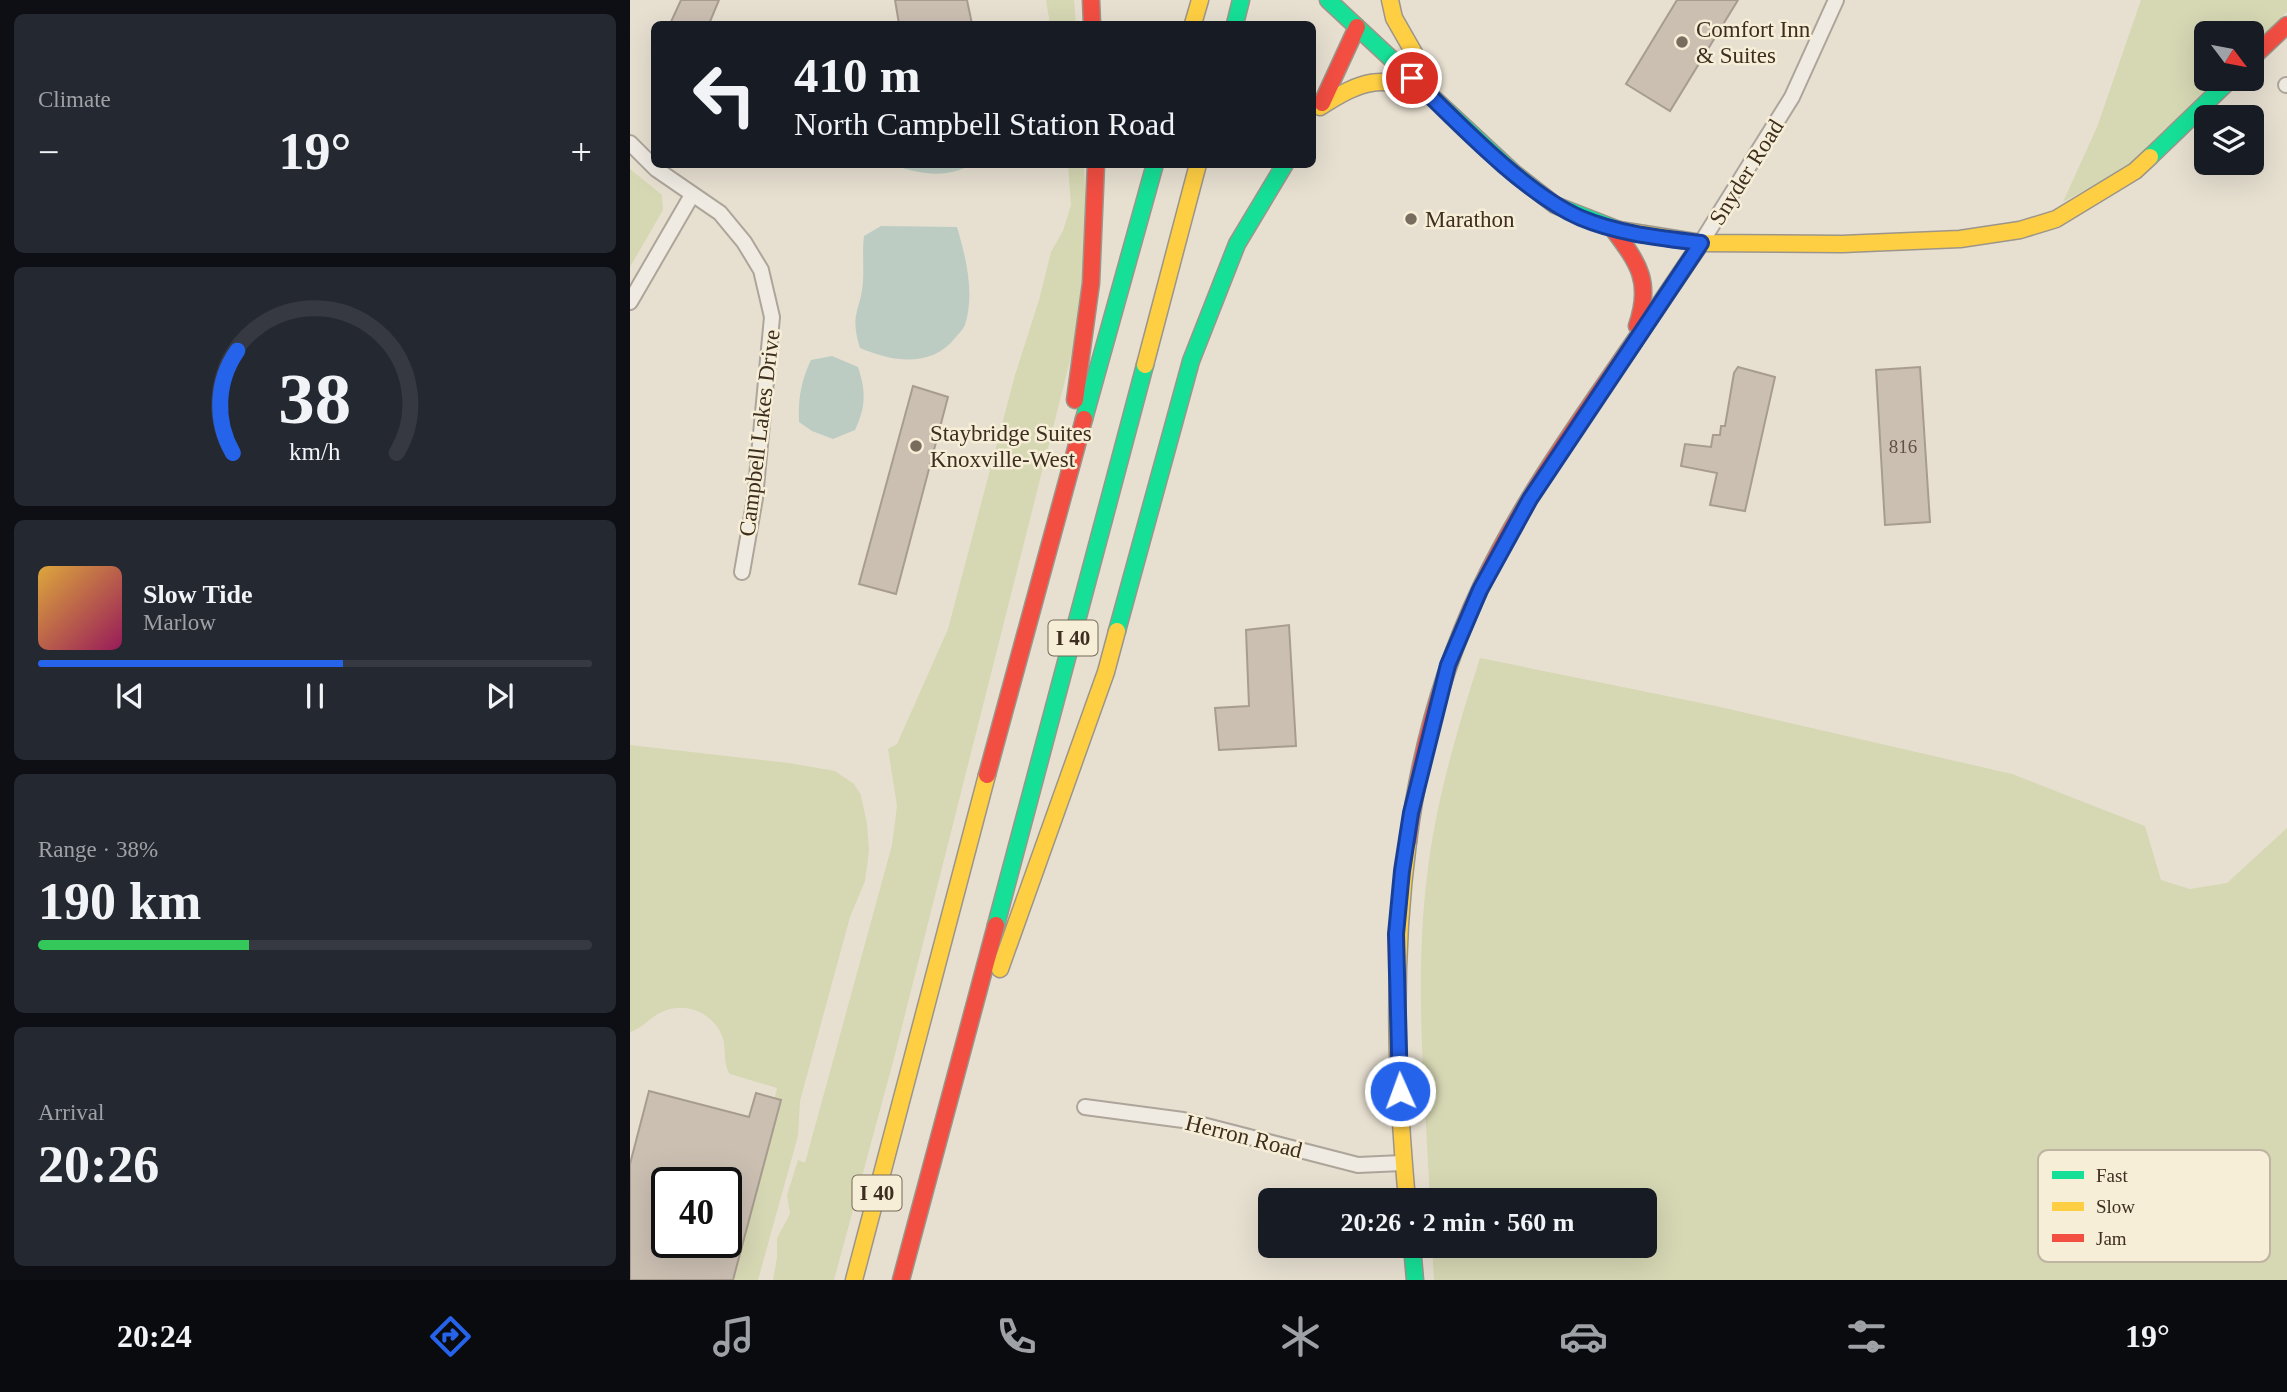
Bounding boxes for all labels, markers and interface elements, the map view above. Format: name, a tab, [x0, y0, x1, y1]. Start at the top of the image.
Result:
place label: Comfort Inn & Suites	[1696, 17, 1811, 68]
north arrow	[2194, 21, 2264, 91]
map controls	[2194, 21, 2264, 175]
marker: Comfort Inn & Suites	[1674, 34, 1690, 50]
text: 410 m	[794, 48, 921, 103]
pin	[1382, 48, 1442, 108]
icon: left	[679, 49, 770, 140]
icon: arrive	[1393, 59, 1431, 97]
text: Climate	[38, 87, 111, 112]
button: layers	[2194, 105, 2264, 175]
text: North Campbell Station Road	[794, 106, 1175, 142]
street label: Snyder Road	[1704, 115, 1789, 230]
text: 19°	[279, 123, 351, 180]
text: −	[38, 131, 59, 173]
text: +	[571, 131, 592, 173]
place label: Marathon	[1425, 207, 1515, 232]
marker: Marathon	[1403, 211, 1419, 227]
street label: Campbell Lakes Drive	[734, 328, 785, 538]
text: 38	[279, 358, 351, 439]
place label: Staybridge Suites Knoxville-West	[930, 421, 1092, 472]
house number: 816	[1889, 436, 1917, 457]
text: km/h	[289, 438, 341, 465]
marker: Staybridge Suites Knoxville-West	[908, 438, 924, 454]
text: Slow Tide	[143, 580, 253, 609]
text: Marlow	[143, 610, 216, 635]
road number: I 40	[1048, 620, 1097, 656]
icon: previous	[111, 677, 149, 715]
icon: pause	[296, 677, 334, 715]
icon: next	[481, 677, 519, 715]
text: Range · 38%	[38, 837, 158, 862]
text: 190 km	[38, 873, 201, 930]
position arrow	[1363, 1054, 1437, 1128]
text: Arrival	[38, 1100, 104, 1125]
street label: Herron Road	[1183, 1110, 1305, 1163]
text: 20:26	[38, 1136, 159, 1193]
legend	[2038, 1150, 2270, 1262]
text: Fast	[2096, 1165, 2128, 1186]
speed limit sign: 40	[651, 1167, 742, 1258]
road number: I 40	[852, 1176, 902, 1210]
text: Slow	[2096, 1196, 2135, 1217]
text: 20:26 · 2 min · 560 m	[1341, 1208, 1575, 1237]
text: Jam	[2096, 1228, 2127, 1249]
icon: directions	[426, 1312, 475, 1361]
icon: music	[709, 1312, 758, 1361]
icon: phone	[992, 1312, 1041, 1361]
icon: climate	[1276, 1312, 1325, 1361]
icon: car	[1559, 1312, 1608, 1361]
icon: filters	[1842, 1312, 1891, 1361]
text: 20:24	[117, 1318, 192, 1354]
text: 19°	[2125, 1318, 2170, 1354]

